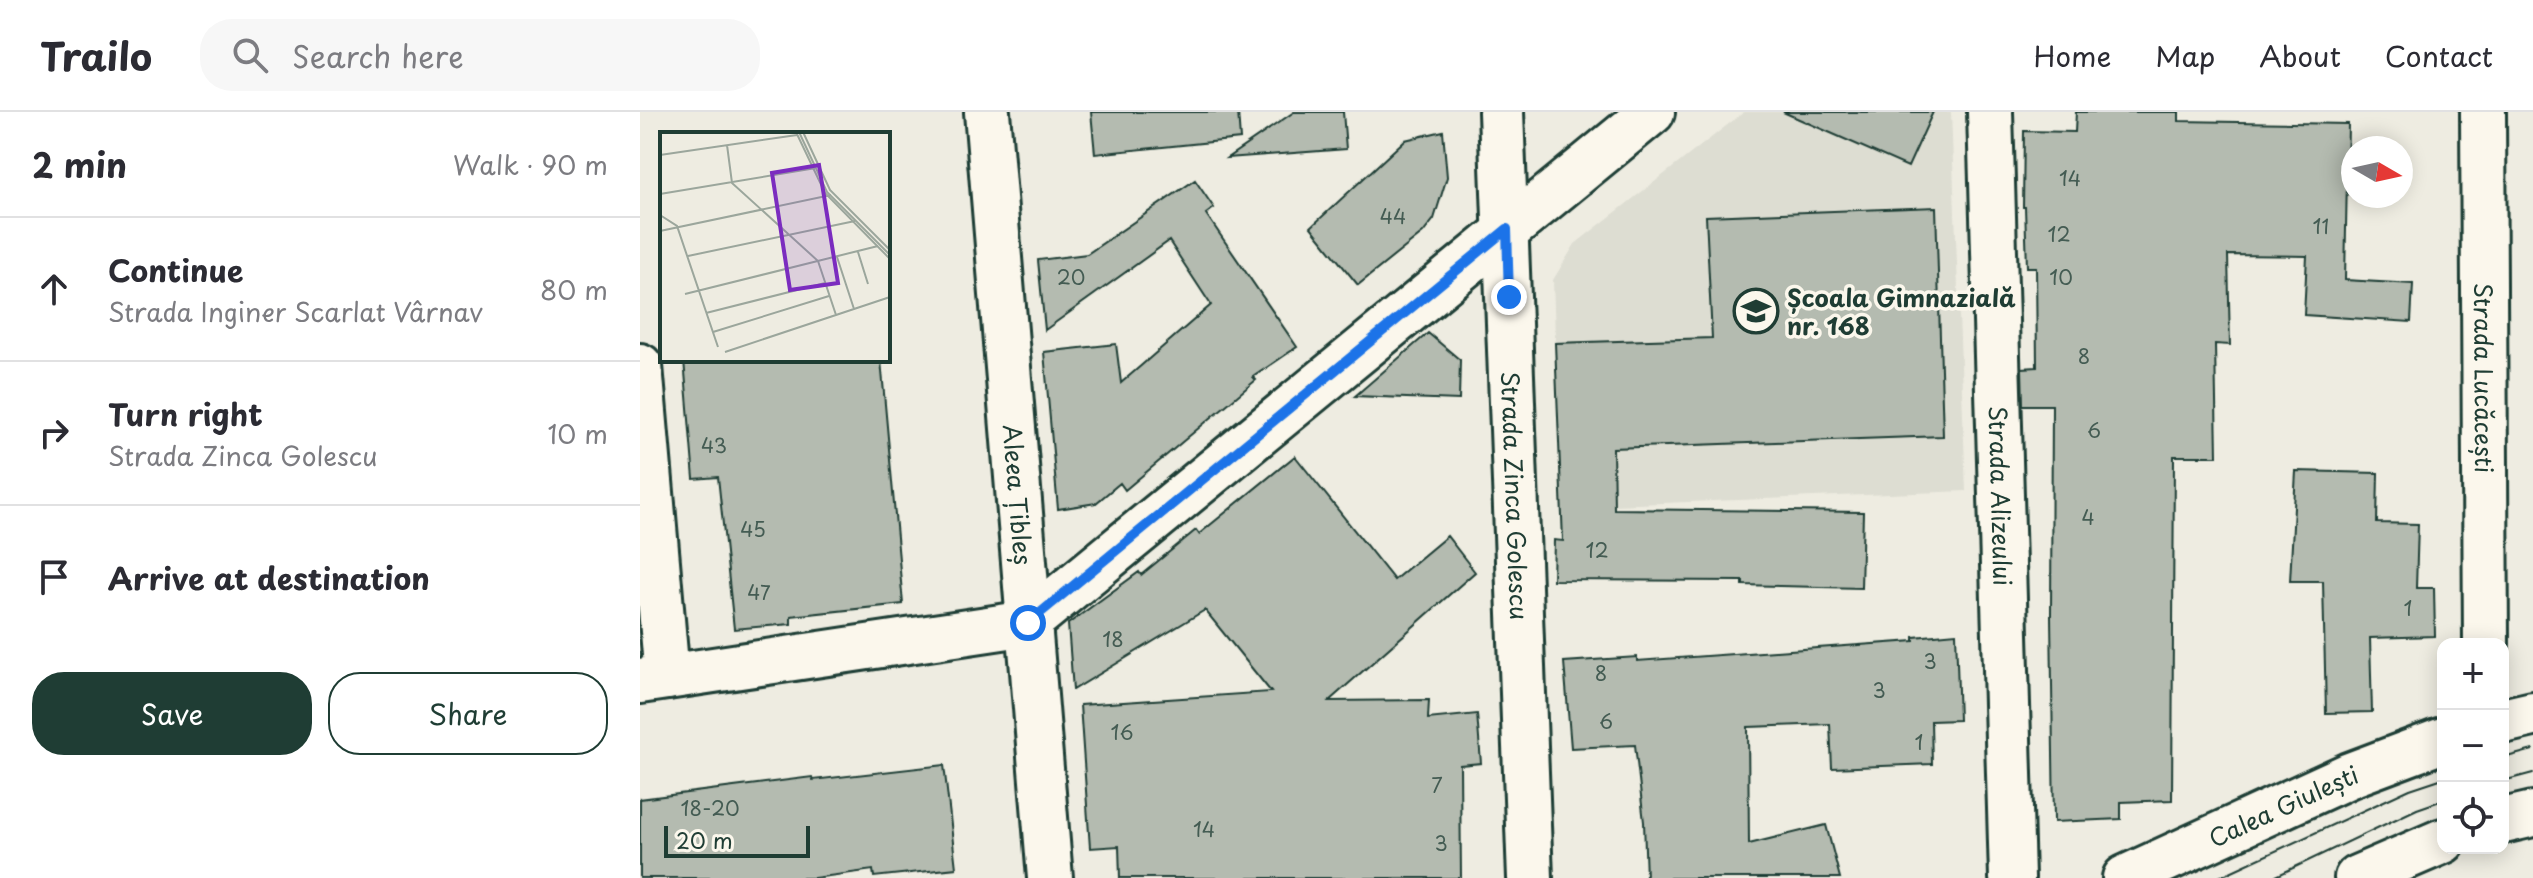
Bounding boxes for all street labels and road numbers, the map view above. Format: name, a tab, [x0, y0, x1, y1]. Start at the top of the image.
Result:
street label: Strada Lucăcești	[2466, 283, 2503, 473]
street label: Strada Zinca Golescu	[1493, 371, 1538, 621]
street label: Strada Alizeului	[1980, 405, 2022, 587]
street label: Aleea Țibleș	[995, 423, 1042, 566]
street label: Calea Giulești	[2202, 756, 2363, 856]

